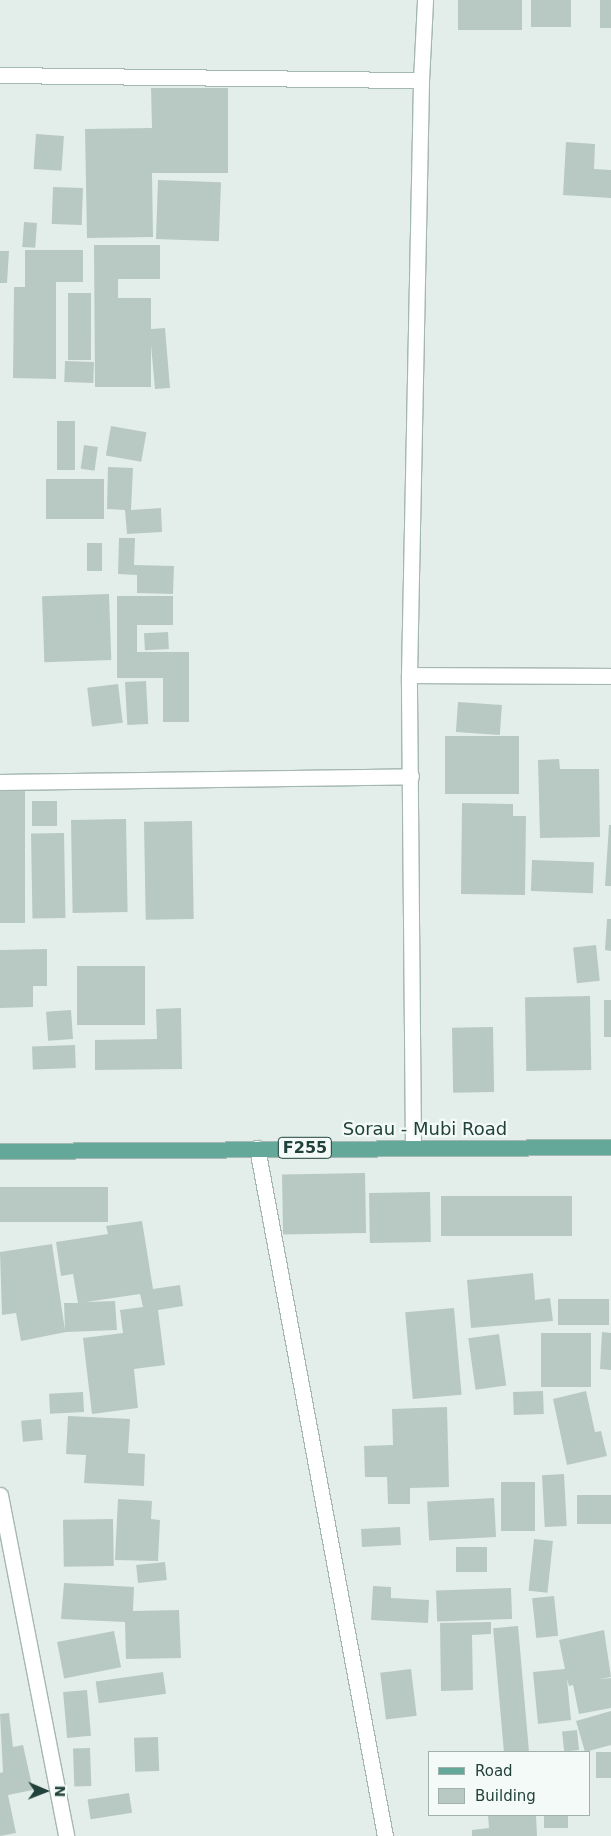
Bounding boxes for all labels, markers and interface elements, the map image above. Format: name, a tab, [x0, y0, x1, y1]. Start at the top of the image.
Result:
street label: Sorau - Mubi Road	[343, 1118, 507, 1140]
road number: F255	[278, 1134, 332, 1162]
legend	[428, 1751, 591, 1816]
text: Road	[475, 1762, 513, 1780]
north arrow	[20, 1766, 70, 1816]
text: N	[52, 1785, 68, 1797]
text: Building	[475, 1787, 536, 1805]

